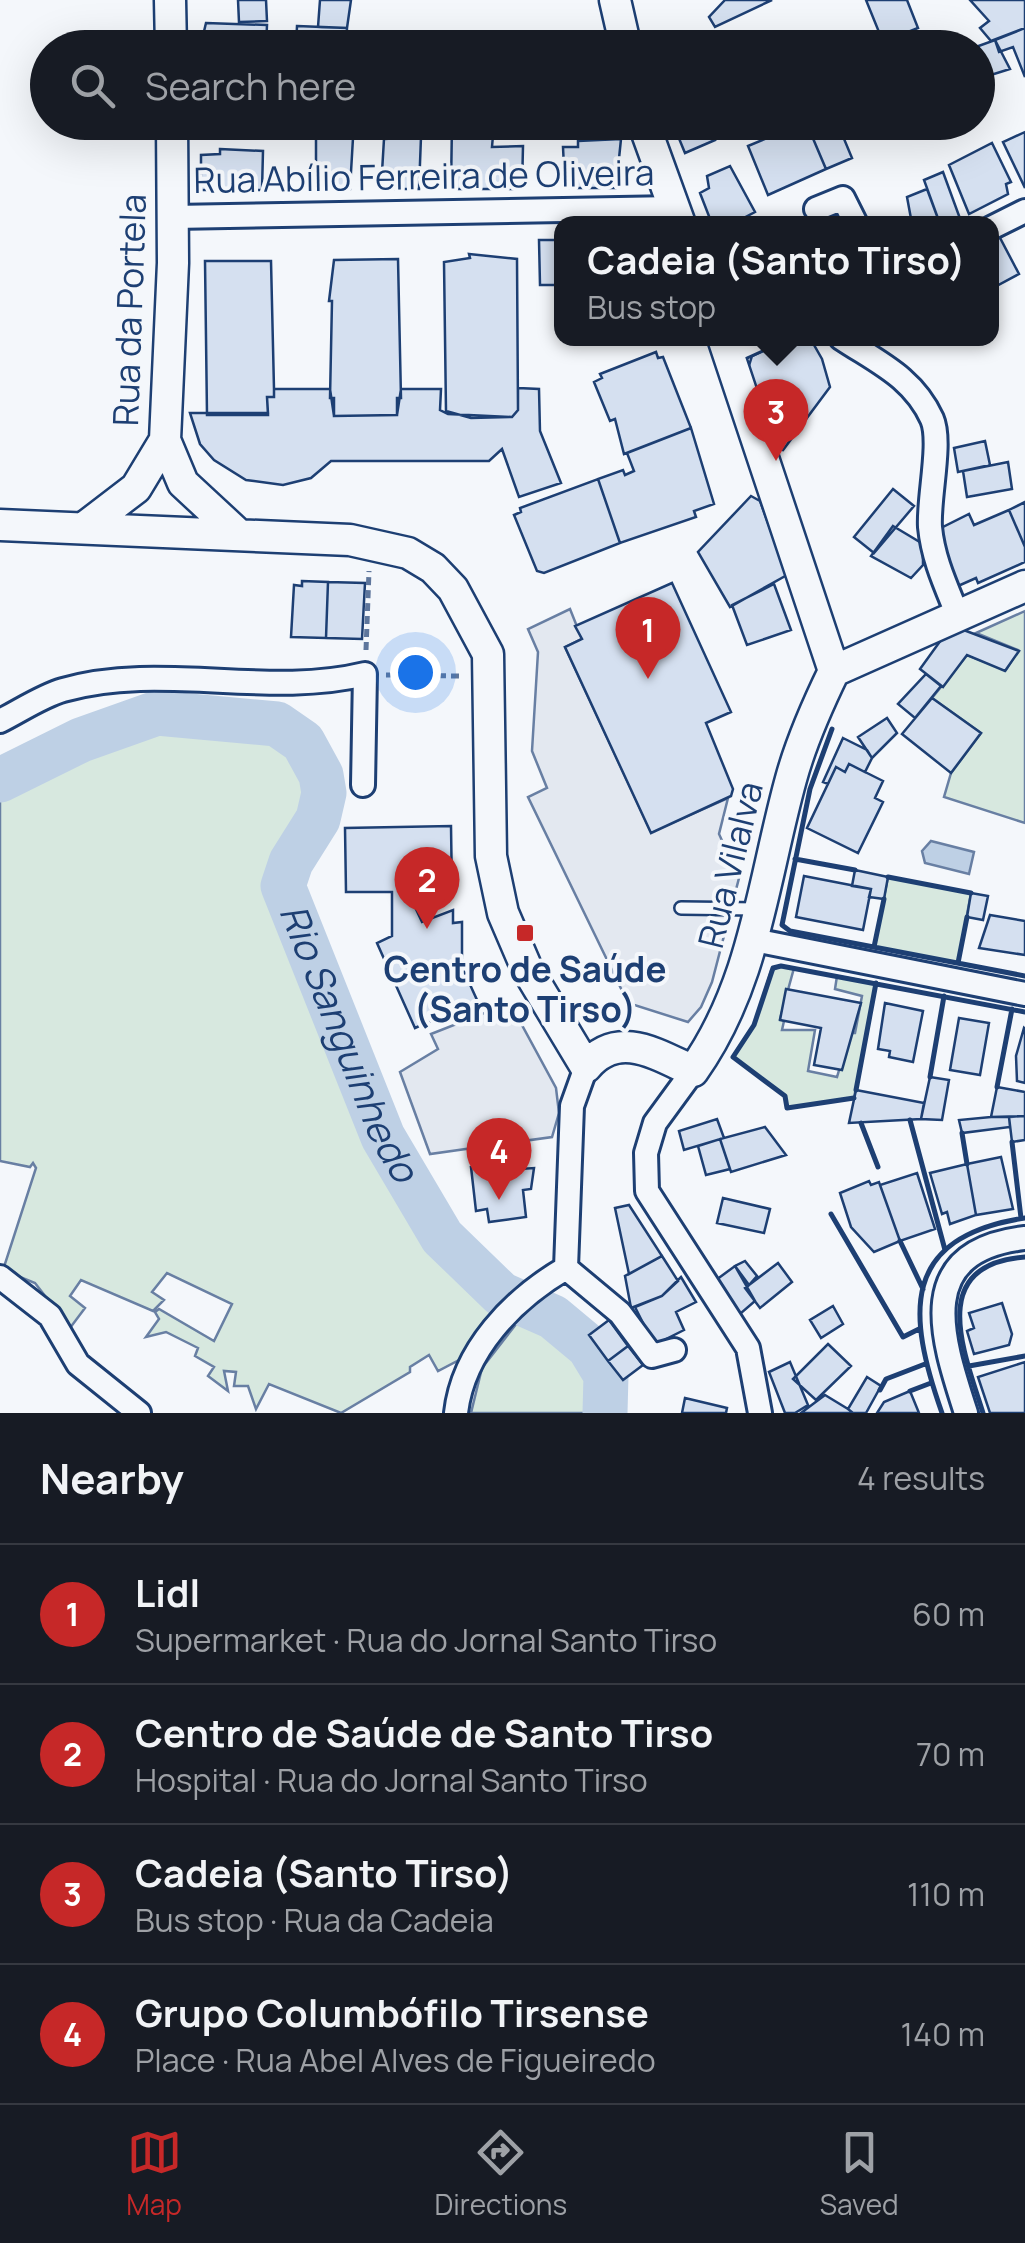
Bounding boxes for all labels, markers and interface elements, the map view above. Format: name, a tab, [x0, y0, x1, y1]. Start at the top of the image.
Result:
search box	[30, 30, 995, 140]
icon: search	[65, 58, 120, 113]
text: Search here	[145, 59, 356, 111]
street label: Rua Abílio Ferreira de Oliveira	[193, 148, 655, 204]
street label: Rua da Portela	[101, 193, 157, 427]
popup	[554, 216, 999, 346]
text: Cadeia (Santo Tirso)	[587, 233, 966, 285]
text: Bus stop	[587, 285, 716, 329]
pin: 3	[744, 378, 808, 461]
pin: 1	[616, 596, 680, 679]
your location	[390, 647, 441, 698]
street label: Rua Vilalva	[686, 777, 774, 953]
pin: 2	[394, 846, 460, 929]
water label: Rio Sanguinhedo	[269, 896, 433, 1193]
marker: Centro de Saúde (Santo Tirso)	[514, 922, 536, 944]
place label: Centro de Saúde (Santo Tirso)	[383, 945, 667, 1033]
pin: 4	[466, 1118, 532, 1200]
text: Nearby	[40, 1449, 184, 1507]
text: 4 results	[857, 1456, 985, 1500]
text: Lidl	[135, 1566, 200, 1618]
text: 1	[65, 1592, 80, 1636]
text: 60 m	[912, 1592, 985, 1636]
text: Supermarket · Rua do Jornal Santo Tirso	[135, 1618, 717, 1662]
text: Centro de Saúde de Santo Tirso	[135, 1706, 713, 1758]
text: 2	[63, 1732, 82, 1776]
text: 70 m	[916, 1732, 985, 1776]
text: Hospital · Rua do Jornal Santo Tirso	[135, 1758, 648, 1802]
text: Cadeia (Santo Tirso)	[135, 1846, 513, 1898]
text: 3	[63, 1872, 82, 1916]
text: 110 m	[907, 1872, 985, 1916]
text: Bus stop · Rua da Cadeia	[135, 1898, 494, 1942]
text: Grupo Columbófilo Tirsense	[135, 1986, 649, 2038]
text: 4	[63, 2012, 82, 2056]
text: 140 m	[901, 2012, 985, 2056]
text: Place · Rua Abel Alves de Figueiredo	[135, 2038, 656, 2082]
tab: Map	[126, 2125, 182, 2223]
tab: Directions	[435, 2125, 567, 2223]
tab: Saved	[820, 2125, 899, 2223]

